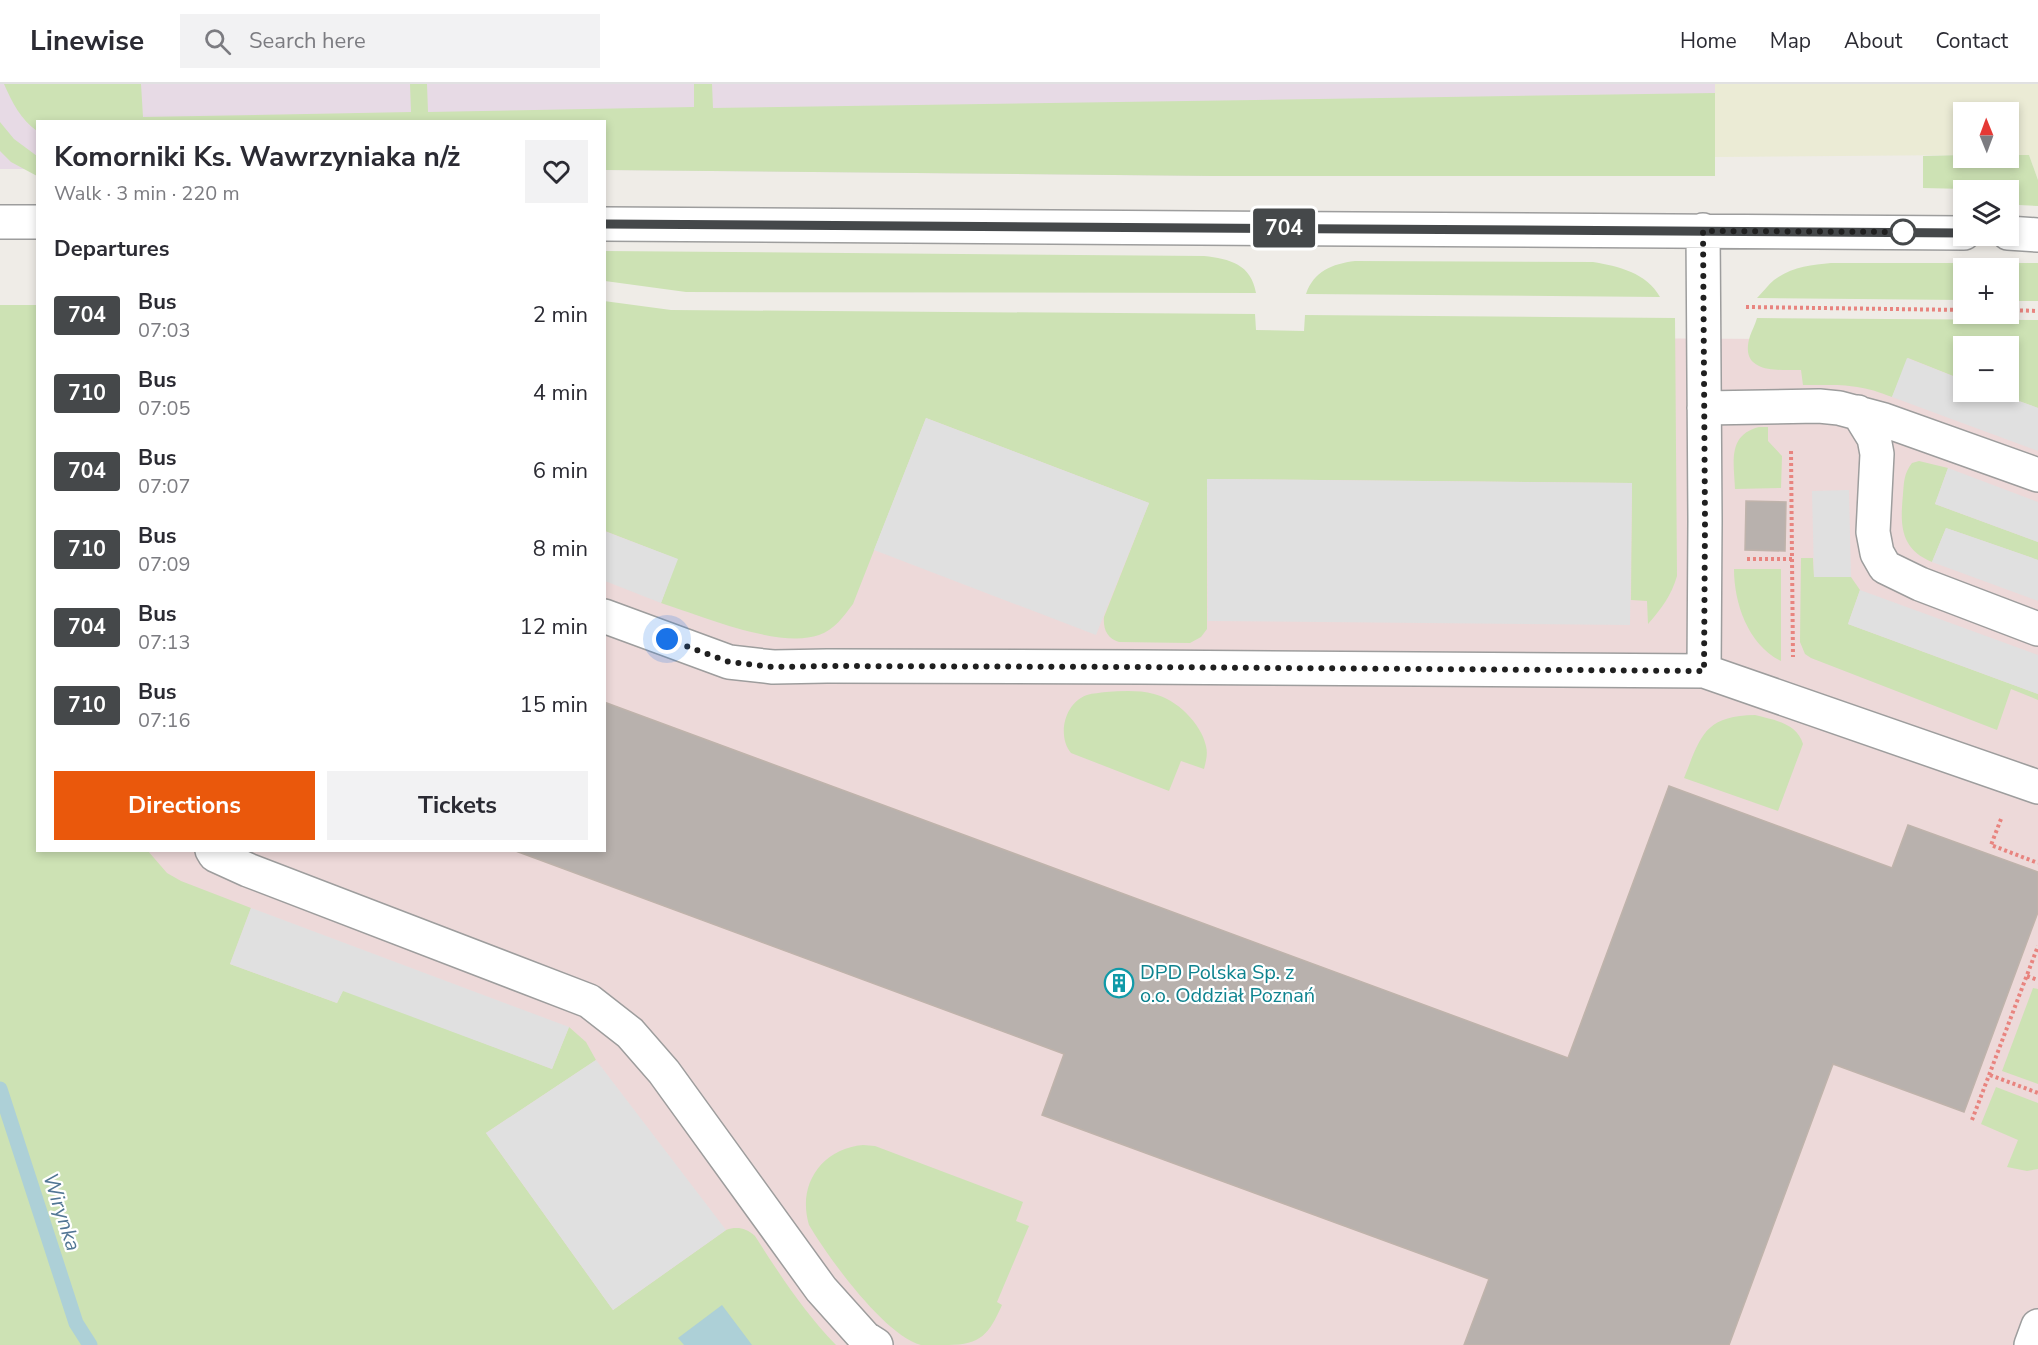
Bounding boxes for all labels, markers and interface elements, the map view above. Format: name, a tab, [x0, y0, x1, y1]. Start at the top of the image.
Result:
search box	[180, 14, 600, 68]
text: Linewise	[30, 22, 144, 60]
icon: search	[201, 25, 234, 58]
text: Search here	[249, 26, 366, 56]
text: Home	[1680, 27, 1737, 55]
text: Map	[1770, 27, 1811, 55]
text: About	[1844, 27, 1902, 55]
text: Contact	[1935, 27, 2008, 55]
north arrow	[1953, 102, 2019, 168]
map controls	[1953, 102, 2019, 402]
text: Komorniki Ks. Wawrzyniaka n/ż	[54, 138, 460, 176]
button: heart	[525, 140, 588, 203]
text: Walk · 3 min · 220 m	[54, 180, 240, 207]
button: layers	[1953, 180, 2019, 246]
line badge: 704	[1250, 208, 1318, 248]
text: 704	[1265, 214, 1303, 242]
unlabelled marker	[1890, 219, 1916, 245]
text: Departures	[54, 234, 169, 264]
button: +	[1953, 258, 2019, 324]
text: Bus	[138, 287, 177, 317]
text: 2 min	[533, 300, 588, 330]
text: 704	[68, 301, 106, 329]
text: 07:03	[138, 317, 191, 344]
button: −	[1953, 336, 2019, 402]
text: Bus	[138, 365, 177, 395]
text: 4 min	[533, 378, 588, 408]
text: 710	[68, 379, 106, 407]
text: 07:05	[138, 395, 191, 422]
text: Bus	[138, 443, 177, 473]
text: 6 min	[533, 456, 588, 486]
text: 704	[68, 457, 106, 485]
text: 07:07	[138, 473, 191, 500]
text: Bus	[138, 521, 177, 551]
text: 8 min	[533, 534, 588, 564]
text: 710	[68, 535, 106, 563]
text: 07:09	[138, 551, 191, 578]
text: Bus	[138, 599, 177, 629]
text: 12 min	[520, 612, 588, 642]
text: 704	[68, 613, 106, 641]
your location	[652, 624, 682, 654]
text: 07:13	[138, 629, 191, 656]
text: Bus	[138, 677, 177, 707]
text: 15 min	[520, 690, 588, 720]
text: 710	[68, 691, 106, 719]
text: 07:16	[138, 707, 191, 734]
button: Directions	[54, 771, 315, 840]
button: Tickets	[327, 771, 588, 840]
place label: DPD Polska Sp. z o.o. Oddział Poznań	[1140, 959, 1315, 1009]
building icon: DPD Polska Sp. z o.o. Oddział Poznań	[1103, 967, 1135, 999]
water label: Wirynka	[36, 1169, 88, 1255]

